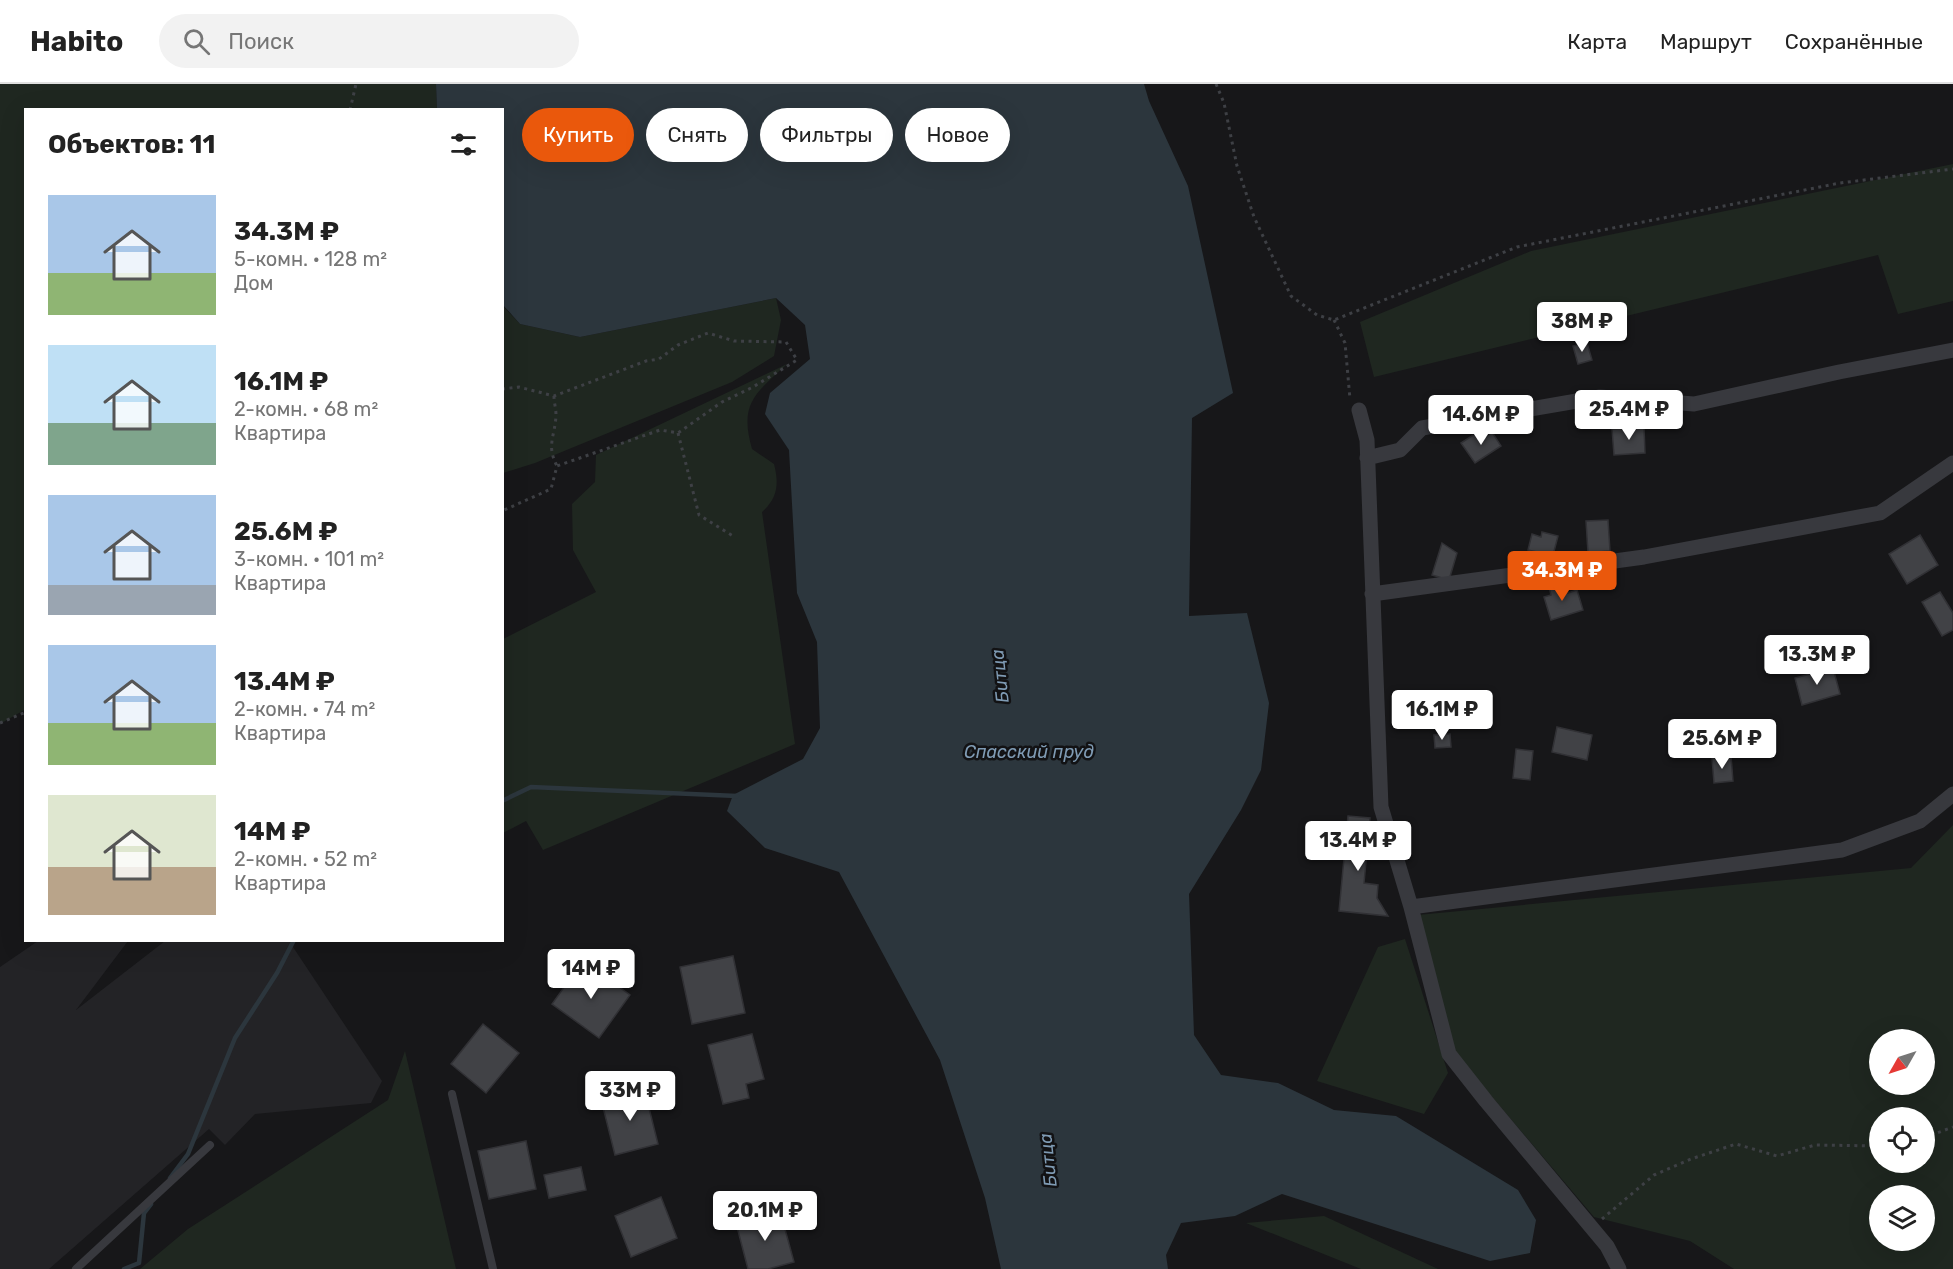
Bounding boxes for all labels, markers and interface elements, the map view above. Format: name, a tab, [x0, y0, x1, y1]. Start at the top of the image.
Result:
search box	[159, 14, 579, 68]
text: Habito	[30, 25, 123, 58]
icon: search	[180, 25, 213, 58]
text: Поиск	[228, 28, 294, 55]
text: Карта	[1567, 29, 1627, 54]
text: Маршрут	[1660, 29, 1752, 54]
text: Сохранённые	[1785, 29, 1923, 54]
chip: Купить	[522, 108, 634, 162]
chip: Снять	[646, 108, 748, 162]
chip: Фильтры	[760, 108, 893, 162]
chip: Новое	[905, 108, 1010, 162]
icon: filters	[447, 128, 480, 161]
text: Объектов: 11	[48, 129, 215, 160]
text: 34.3M ₽	[234, 216, 339, 247]
icon: home	[96, 219, 168, 291]
text: 5-комн. · 128 m²	[234, 247, 387, 271]
text: Дом	[234, 271, 273, 295]
pin: 38M ₽	[1540, 302, 1624, 353]
text: 38M ₽	[1551, 309, 1613, 333]
text: 16.1M ₽	[234, 366, 328, 397]
icon: home	[96, 369, 168, 441]
pin: 25.4M ₽	[1574, 390, 1684, 441]
pin: 14.6M ₽	[1426, 395, 1536, 446]
text: 2-комн. · 68 m²	[234, 397, 378, 421]
text: 25.4M ₽	[1589, 397, 1669, 421]
text: 14.6M ₽	[1442, 402, 1520, 426]
text: Квартира	[234, 421, 326, 445]
text: 25.6M ₽	[234, 516, 338, 547]
icon: home	[96, 519, 168, 591]
text: 3-комн. · 101 m²	[234, 547, 384, 571]
pin: 34.3M ₽	[1507, 551, 1617, 602]
text: 34.3M ₽	[1522, 558, 1602, 582]
text: Квартира	[234, 571, 326, 595]
pin: 13.3M ₽	[1762, 635, 1872, 686]
text: 13.3M ₽	[1778, 642, 1856, 666]
water label: Битца	[986, 648, 1014, 704]
text: 13.4M ₽	[234, 666, 335, 697]
icon: home	[96, 669, 168, 741]
pin: 16.1M ₽	[1387, 690, 1497, 741]
text: 2-комн. · 74 m²	[234, 697, 375, 721]
text: 16.1M ₽	[1406, 697, 1478, 721]
pin: 25.6M ₽	[1667, 719, 1777, 770]
text: Квартира	[234, 721, 326, 745]
text: 25.6M ₽	[1682, 726, 1762, 750]
water label: Спасский пруд	[964, 741, 1095, 763]
text: 14M ₽	[234, 816, 311, 847]
icon: home	[96, 819, 168, 891]
pin: 13.4M ₽	[1303, 821, 1413, 872]
text: 13.4M ₽	[1319, 828, 1397, 852]
text: 2-комн. · 52 m²	[234, 847, 377, 871]
text: Квартира	[234, 871, 326, 895]
pin: 14M ₽	[549, 949, 633, 1000]
text: 14M ₽	[562, 956, 620, 980]
north arrow	[1869, 1029, 1935, 1095]
map controls	[1869, 1029, 1935, 1251]
pin: 33M ₽	[588, 1071, 672, 1122]
text: 33M ₽	[599, 1078, 661, 1102]
button: locate	[1869, 1107, 1935, 1173]
water label: Битца	[1034, 1132, 1062, 1188]
button: layers	[1869, 1185, 1935, 1251]
pin: 20.1M ₽	[710, 1191, 820, 1242]
text: 20.1M ₽	[727, 1198, 803, 1222]

